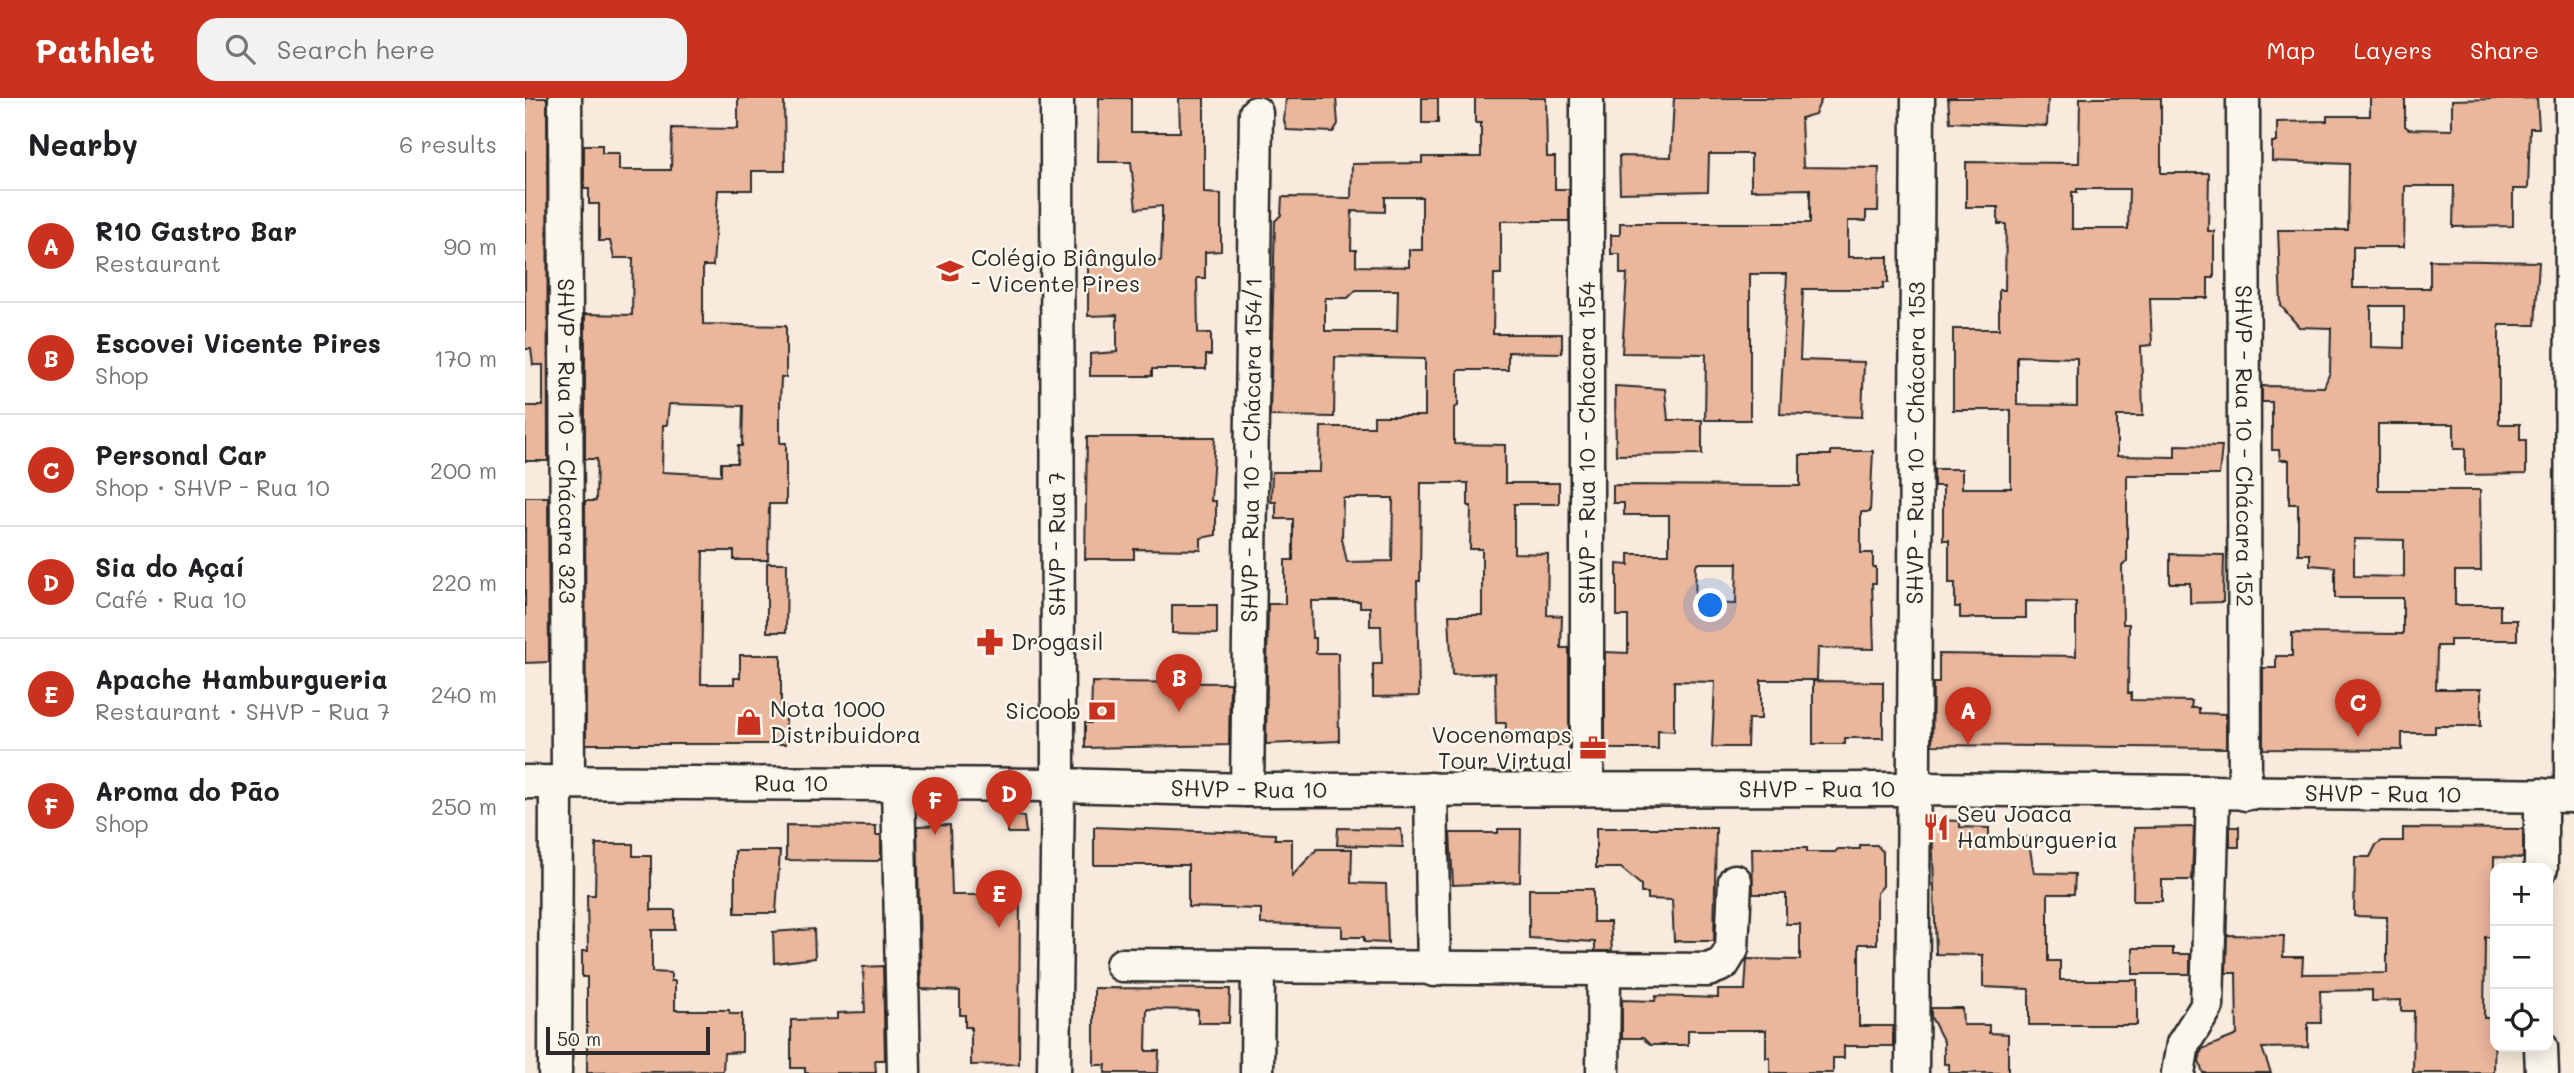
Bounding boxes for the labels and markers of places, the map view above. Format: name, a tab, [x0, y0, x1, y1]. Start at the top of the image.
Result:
place label: Colégio Biângulo - Vicente Pires	[971, 242, 1157, 298]
school or university icon: Colégio Biângulo - Vicente Pires	[935, 256, 965, 286]
place label: Drogasil	[1011, 626, 1104, 656]
pharmacy icon: Drogasil	[975, 627, 1005, 657]
pin: B	[1156, 654, 1202, 712]
pin: C	[2335, 679, 2381, 737]
pin: A	[1945, 687, 1991, 745]
place label: Nota 1000 Distribuidora	[770, 693, 921, 749]
place label: Sicoob	[1006, 695, 1081, 725]
bank icon: Sicoob	[1087, 696, 1117, 726]
shop icon: Nota 1000 Distribuidora	[734, 707, 764, 737]
place label: Vocenomaps Tour Virtual	[1431, 719, 1572, 775]
office icon: Vocenomaps Tour Virtual	[1578, 733, 1608, 763]
pin: D	[986, 770, 1032, 828]
pin: F	[912, 777, 958, 835]
place label: Seu Joaca Hamburgueria	[1957, 798, 2118, 854]
restaurant icon: Seu Joaca Hamburgueria	[1921, 812, 1951, 842]
pin: E	[976, 870, 1022, 928]

